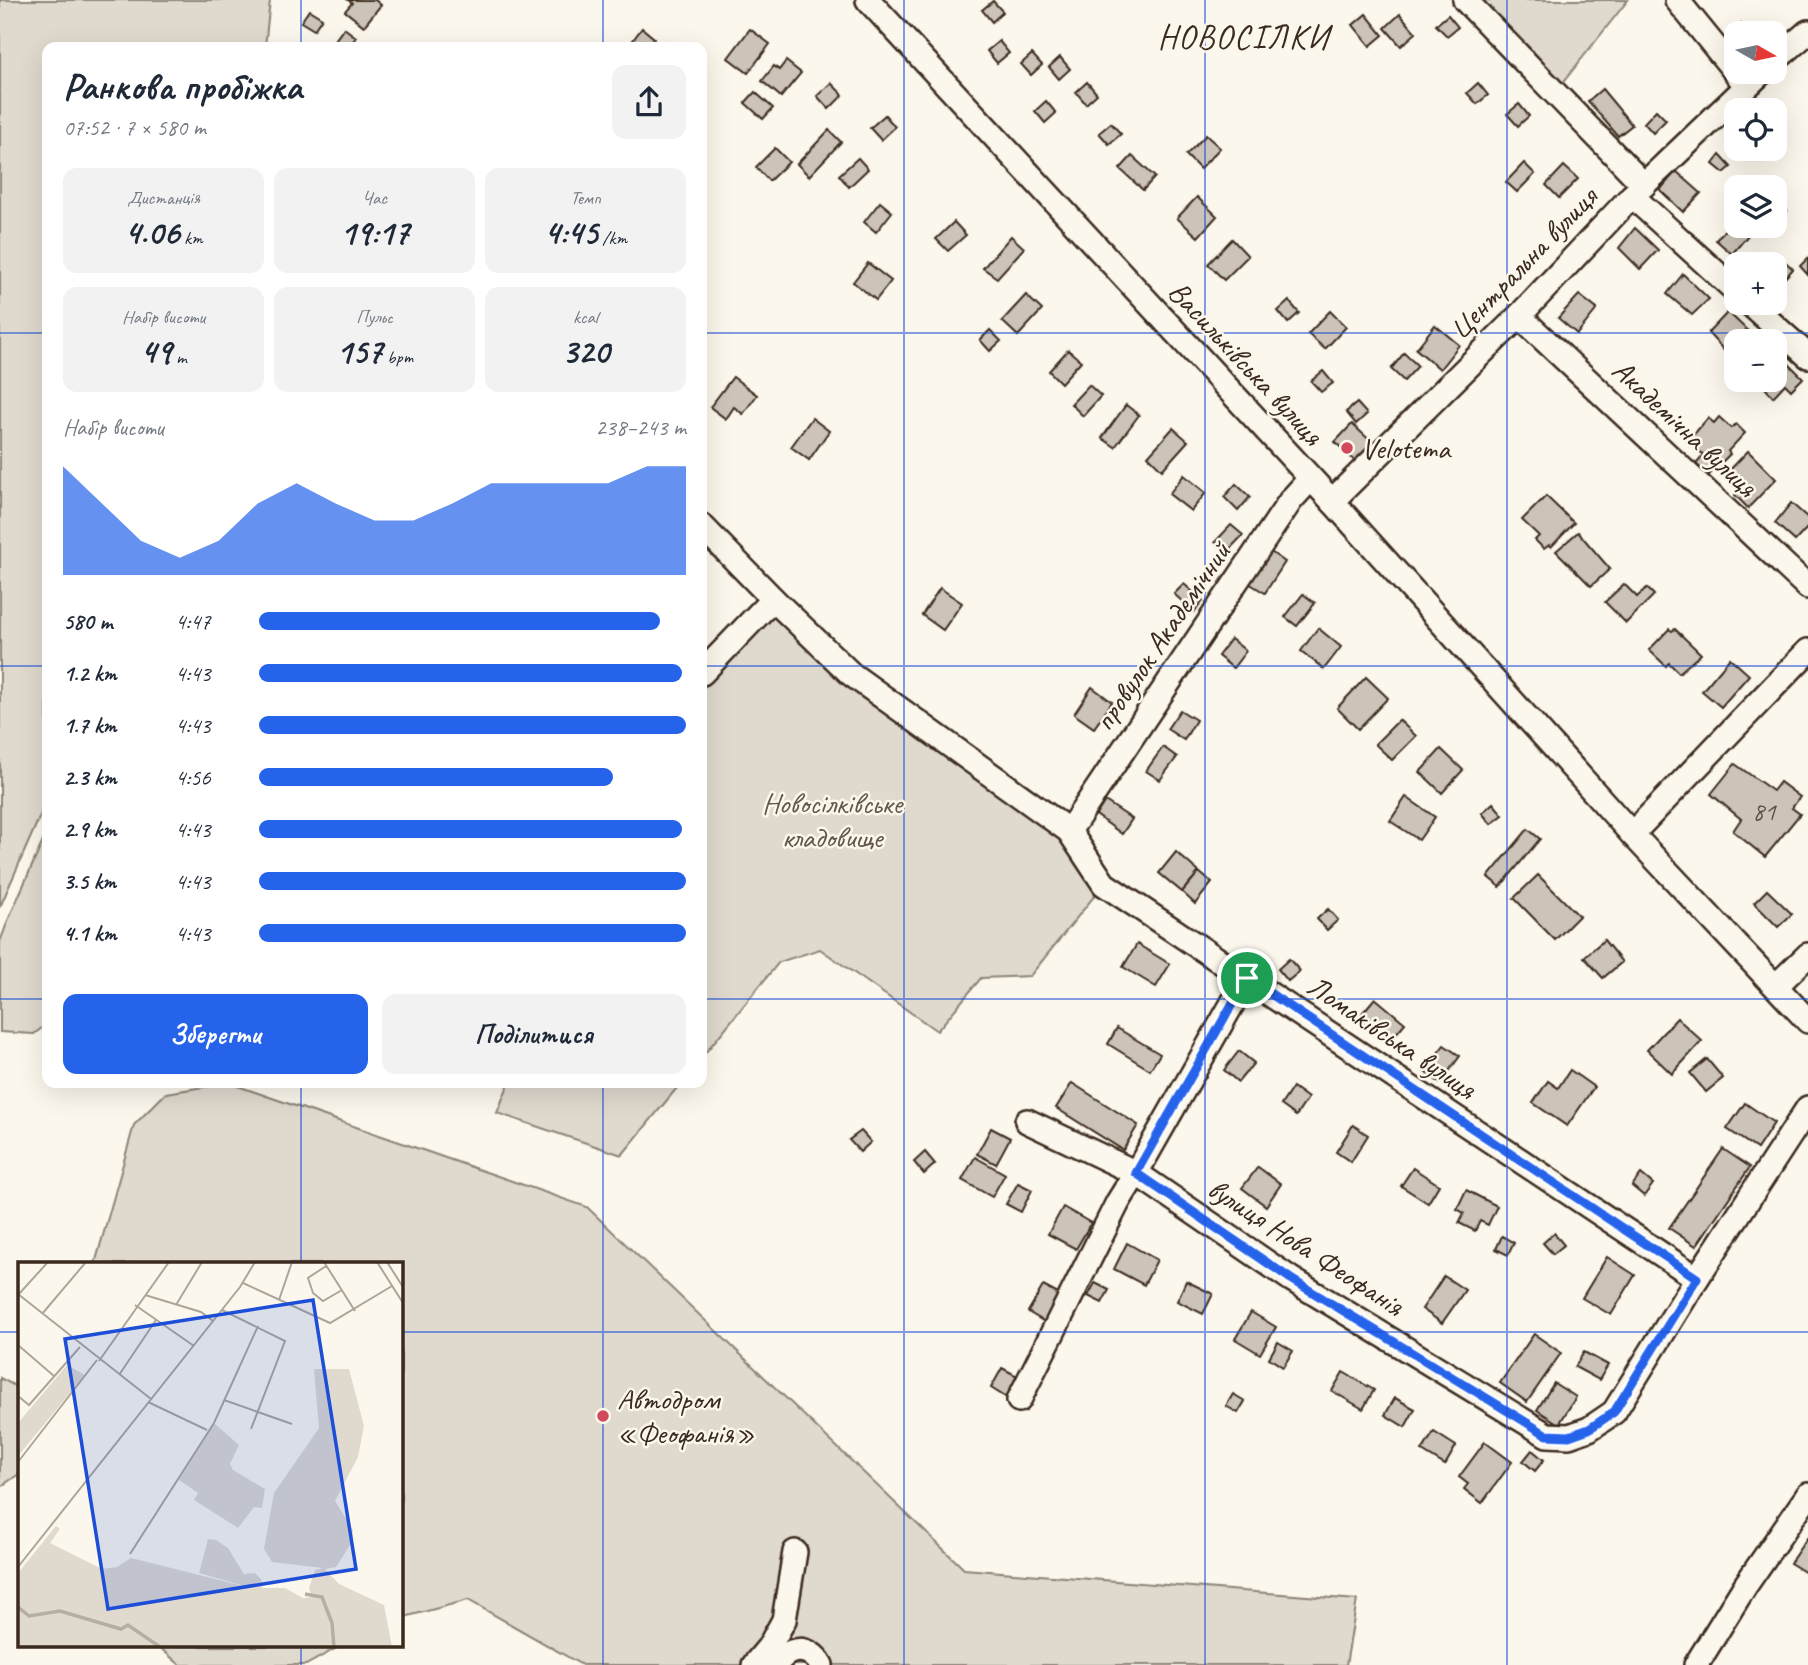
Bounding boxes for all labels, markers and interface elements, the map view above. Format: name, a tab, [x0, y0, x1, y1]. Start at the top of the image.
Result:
district label: НОВОСІЛКИ	[1158, 16, 1333, 58]
north arrow	[1724, 21, 1787, 84]
map controls	[1724, 21, 1787, 392]
text: Ранкова пробіжка	[63, 63, 302, 110]
button: share	[612, 65, 686, 139]
button: locate	[1724, 98, 1787, 161]
text: 07:52 · 7 × 580 m	[63, 113, 206, 142]
button: layers	[1724, 175, 1787, 238]
street label: Центральна вулиця	[1441, 177, 1607, 347]
text: Дистанція	[127, 186, 200, 210]
text: Час	[362, 186, 387, 210]
text: Темп	[570, 186, 601, 210]
text: 4.06	[124, 210, 179, 255]
text: 19:17	[340, 210, 409, 255]
text: 4:45	[544, 210, 598, 255]
text: km	[179, 226, 203, 250]
text: /km	[598, 226, 627, 250]
button: +	[1724, 252, 1787, 315]
street label: Васильківська вулиця	[1160, 273, 1332, 454]
text: Набір висоти	[122, 305, 205, 329]
text: Пульс	[356, 305, 393, 329]
text: kcal	[573, 305, 598, 329]
text: 49	[140, 329, 171, 374]
text: 157	[336, 329, 382, 374]
text: 320	[562, 329, 609, 374]
button: −	[1724, 329, 1787, 392]
text: m	[171, 345, 187, 369]
text: bpm	[382, 345, 413, 369]
street label: Академічна вулиця	[1604, 351, 1766, 506]
text: Набір висоти	[63, 413, 163, 442]
text: 238–243 m	[595, 413, 686, 442]
place label: Velotema	[1361, 429, 1452, 467]
marker: Velotema	[1339, 440, 1355, 456]
street label: провулок Академічний	[1085, 533, 1240, 738]
text: 580 m	[63, 607, 112, 636]
text: 4:47	[175, 607, 211, 636]
text: 1.2 km	[63, 659, 117, 688]
text: 4:43	[175, 659, 211, 688]
text: 1.7 km	[63, 711, 116, 740]
text: 4:43	[175, 711, 211, 740]
text: 2.3 km	[63, 763, 117, 792]
text: 4:56	[175, 763, 211, 792]
park label: Новосілківське кладовище	[762, 784, 904, 856]
house number: 81	[1752, 795, 1777, 828]
text: 2.9 km	[63, 815, 116, 844]
text: 4:43	[175, 815, 211, 844]
text: 3.5 km	[63, 867, 116, 896]
text: 4:43	[175, 867, 211, 896]
text: 4.1 km	[63, 919, 117, 948]
text: 4:43	[175, 919, 211, 948]
pin	[1217, 948, 1277, 1008]
icon: arrive	[1228, 959, 1266, 997]
street label: Ломаківська вулиця	[1300, 967, 1485, 1108]
button: Зберегти	[63, 994, 368, 1074]
button: Поділитися	[382, 994, 686, 1074]
street label: вулиця Нова Феофанія	[1201, 1169, 1412, 1325]
inset map	[18, 1262, 402, 1648]
place label: Автодром «Феофанія»	[617, 1380, 755, 1452]
marker: Автодром «Феофанія»	[595, 1408, 611, 1424]

